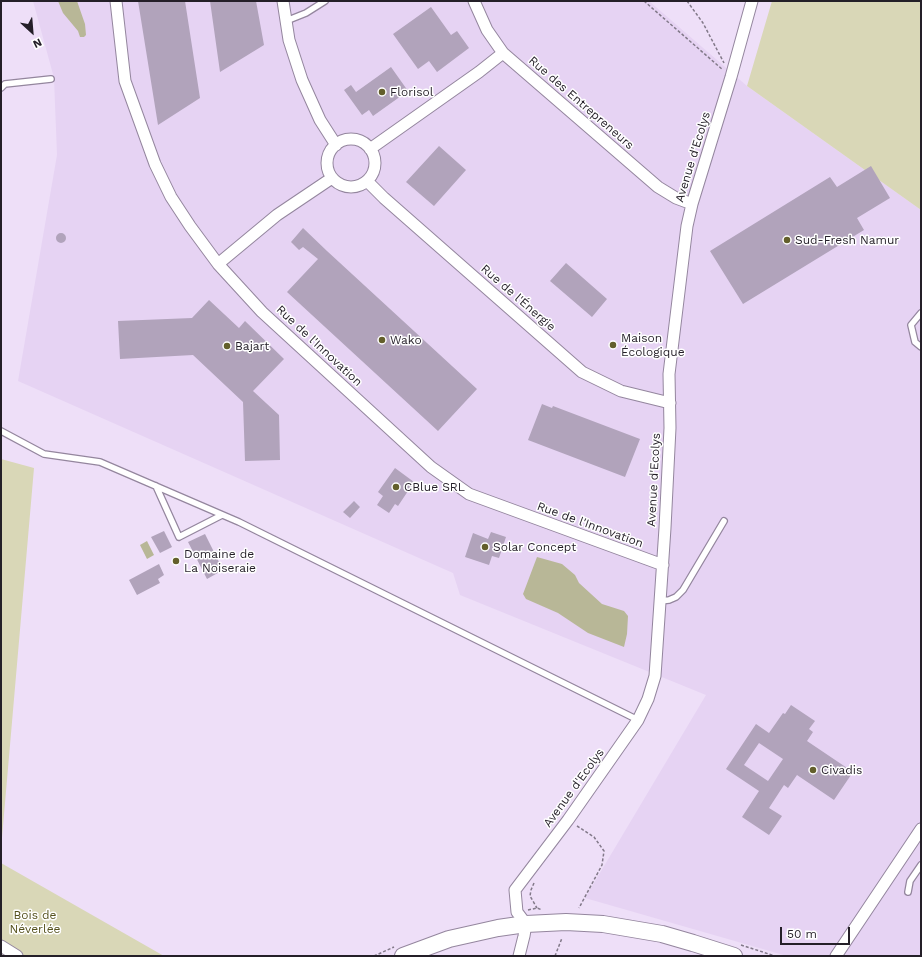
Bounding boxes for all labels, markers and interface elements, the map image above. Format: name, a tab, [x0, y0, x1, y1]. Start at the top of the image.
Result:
north arrow	[12, 12, 52, 52]
text: N	[31, 36, 44, 51]
street label: Rue des Entrepreneurs	[525, 53, 637, 153]
place label: Florisol	[390, 85, 433, 99]
marker: Florisol	[377, 87, 387, 97]
street label: Avenue d'Ecolys	[672, 110, 714, 204]
place label: Sud-Fresh Namur	[795, 233, 899, 247]
marker: Sud-Fresh Namur	[782, 235, 792, 245]
street label: Rue de l'Énergie	[478, 262, 558, 334]
street label: Rue de l'Innovation	[273, 303, 365, 389]
place label: Maison Écologique	[621, 331, 685, 359]
place label: Wako	[390, 333, 422, 347]
marker: Wako	[377, 335, 387, 345]
place label: Bajart	[235, 339, 269, 353]
marker: Maison Écologique	[608, 340, 618, 350]
marker: Bajart	[222, 341, 232, 351]
street label: Avenue d'Ecolys	[644, 433, 664, 527]
place label: CBlue SRL	[404, 480, 465, 494]
marker: CBlue SRL	[391, 482, 401, 492]
street label: Rue de l'Innovation	[535, 499, 645, 551]
place label: Solar Concept	[493, 540, 576, 554]
marker: Solar Concept	[480, 542, 490, 552]
place label: Domaine de La Noiseraie	[184, 547, 256, 575]
marker: Domaine de La Noiseraie	[171, 556, 181, 566]
street label: Avenue d'Ecolys	[541, 746, 607, 830]
place label: Civadis	[821, 763, 862, 777]
marker: Civadis	[808, 765, 818, 775]
park label: Bois de Néverlée	[9, 908, 61, 936]
scale bar	[782, 919, 852, 945]
text: 50 m	[787, 927, 817, 941]

